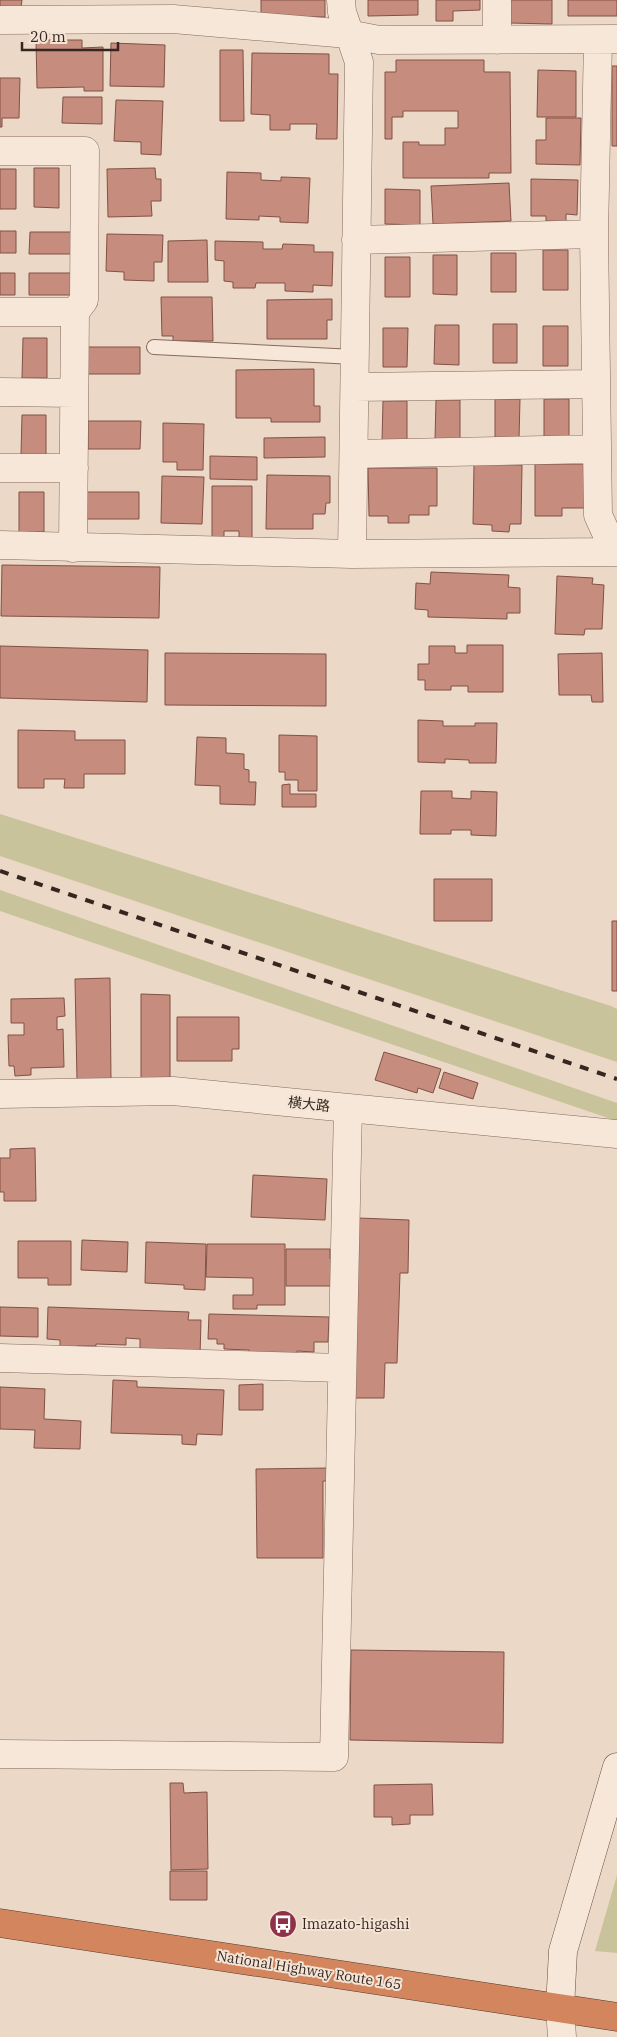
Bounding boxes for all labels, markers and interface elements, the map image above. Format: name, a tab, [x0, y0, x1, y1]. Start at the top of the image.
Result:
scale bar	[22, 20, 119, 52]
text: 20 m	[30, 27, 66, 46]
street label: 横大路	[287, 1093, 331, 1115]
bus stop icon: Imazato-higashi	[268, 1909, 298, 1939]
place label: Imazato-higashi	[302, 1915, 409, 1933]
street label: National Highway Route 165	[215, 1946, 403, 1994]

